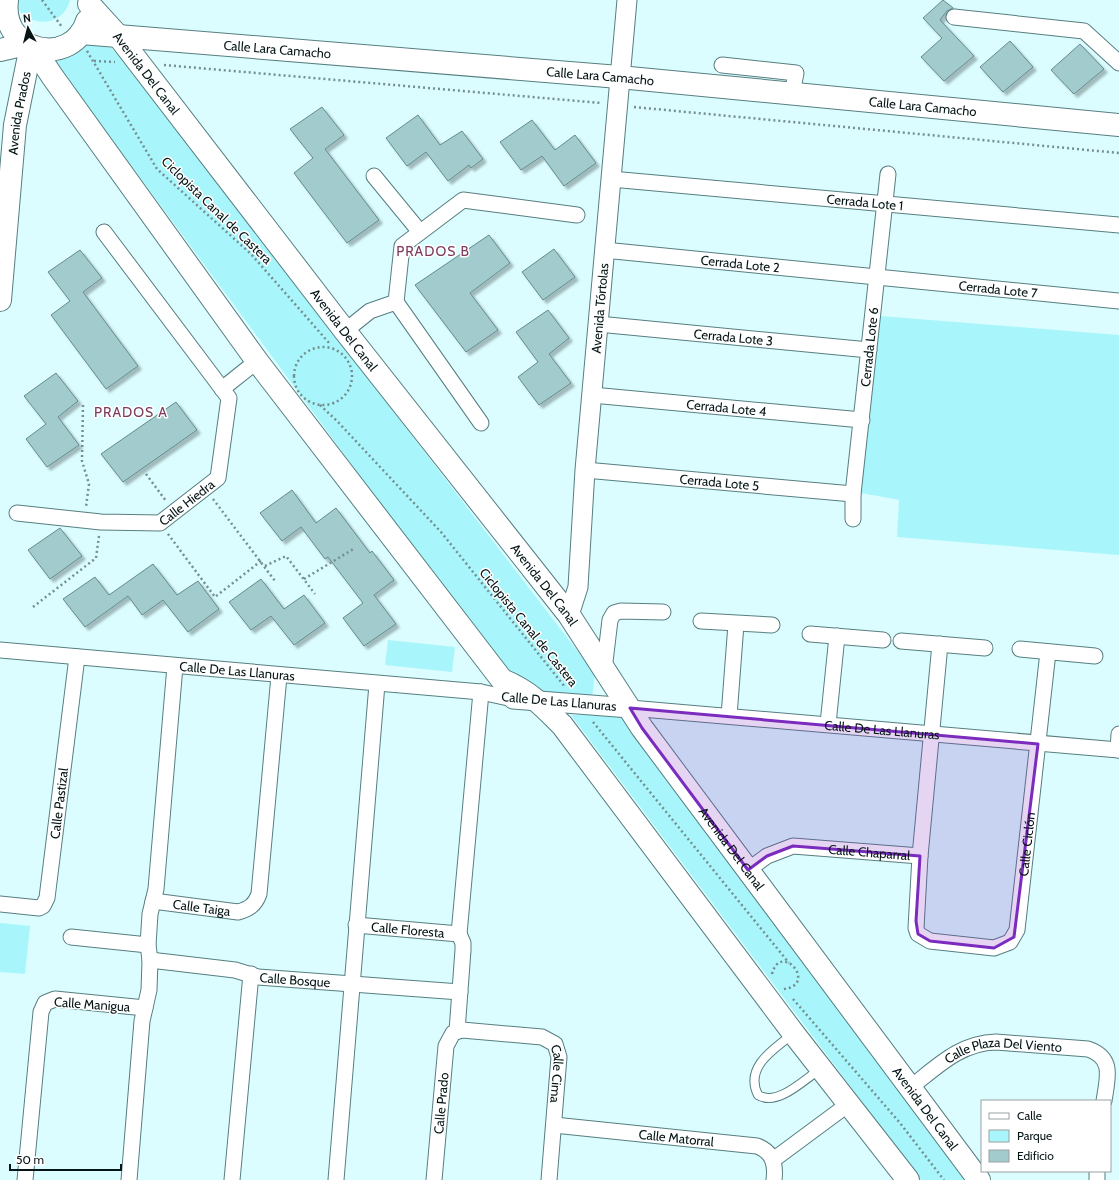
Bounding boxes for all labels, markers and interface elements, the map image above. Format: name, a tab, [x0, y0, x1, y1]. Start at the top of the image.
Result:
north arrow	[8, 8, 48, 48]
text: N	[22, 11, 31, 25]
street label: Avenida Del Canal	[110, 28, 183, 117]
street label: Calle Lara Camacho	[223, 37, 332, 61]
street label: Calle Lara Camacho	[546, 63, 655, 88]
street label: Avenida Prados	[4, 69, 34, 155]
street label: Calle Lara Camacho	[868, 93, 977, 119]
street label: Ciclopista Canal de Castera	[158, 153, 276, 268]
street label: Cerrada Lote 1	[826, 191, 904, 213]
district label: PRADOS B	[396, 242, 470, 260]
street label: Cerrada Lote 2	[700, 252, 781, 275]
street label: Avenida Tórtolas	[587, 262, 611, 354]
street label: Cerrada Lote 7	[958, 277, 1039, 301]
street label: Avenida Del Canal	[307, 285, 381, 374]
street label: Cerrada Lote 6	[857, 306, 881, 388]
street label: Cerrada Lote 3	[693, 325, 774, 349]
street label: Cerrada Lote 4	[686, 396, 768, 419]
district label: PRADOS A	[94, 403, 168, 421]
street label: Cerrada Lote 5	[679, 471, 760, 494]
street label: Calle Hiedra	[156, 475, 218, 529]
street label: Avenida Del Canal	[508, 540, 582, 628]
street label: Ciclopista Canal de Castera	[476, 565, 582, 690]
street label: Calle De Las Llanuras	[179, 658, 296, 684]
street label: Calle De Las Llanuras	[501, 688, 618, 714]
street label: Calle De Las Llanuras	[824, 717, 941, 743]
street label: Calle Pastizal	[46, 767, 71, 840]
street label: Avenida Del Canal	[696, 804, 768, 893]
street label: Calle Ciclón	[1015, 811, 1038, 877]
street label: Calle Chaparral	[828, 841, 911, 863]
street label: Calle Taiga	[172, 896, 232, 919]
street label: Calle Floresta	[370, 918, 446, 941]
street label: Calle Bosque	[259, 969, 331, 990]
street label: Calle Manigua	[53, 993, 131, 1015]
street label: Calle Plaza Del Viento	[941, 1034, 1063, 1067]
street label: Calle Cima	[547, 1042, 567, 1104]
street label: Avenida Del Canal	[889, 1063, 962, 1153]
street label: Calle Prado	[430, 1072, 452, 1135]
legend	[981, 1100, 1111, 1172]
text: Calle	[1017, 1108, 1042, 1123]
street label: Calle Matorral	[638, 1126, 715, 1150]
text: Parque	[1017, 1128, 1052, 1143]
scale bar	[10, 1146, 121, 1172]
text: Edificio	[1017, 1148, 1054, 1163]
text: 50 m	[16, 1152, 44, 1167]

